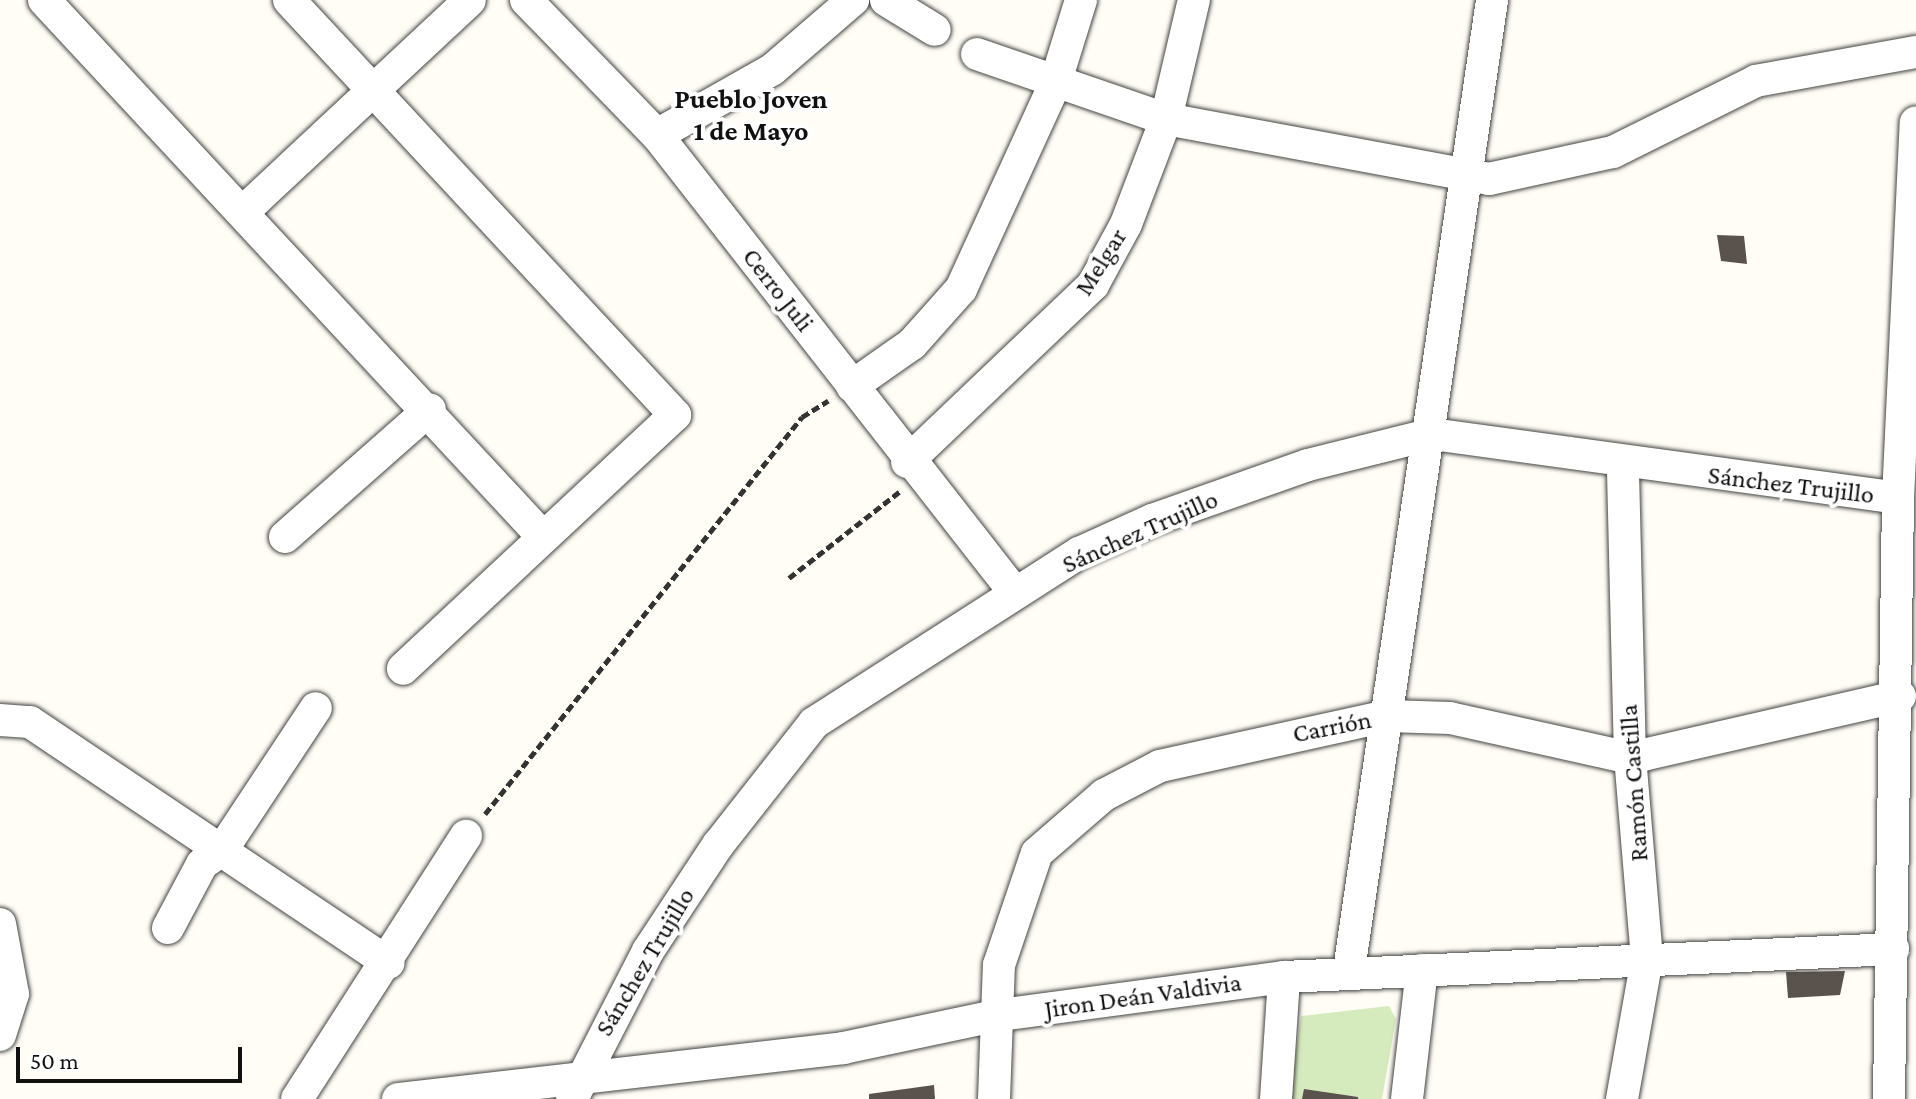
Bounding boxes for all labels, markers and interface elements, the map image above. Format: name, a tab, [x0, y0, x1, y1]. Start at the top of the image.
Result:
district label: Pueblo Joven 1 de Mayo	[674, 82, 828, 148]
street label: Melgar	[1068, 223, 1134, 301]
street label: Cerro Juli	[736, 242, 820, 338]
street label: Sánchez Trujillo	[1706, 459, 1876, 511]
street label: Sánchez Trujillo	[1057, 484, 1223, 580]
street label: Ramón Castilla	[1613, 703, 1655, 863]
street label: Carrión	[1290, 704, 1374, 750]
street label: Sánchez Trujillo	[589, 882, 701, 1042]
street label: Jiron Deán Valdivia	[1042, 967, 1244, 1025]
scale bar	[20, 1031, 246, 1081]
text: 50 m	[30, 1047, 79, 1074]

